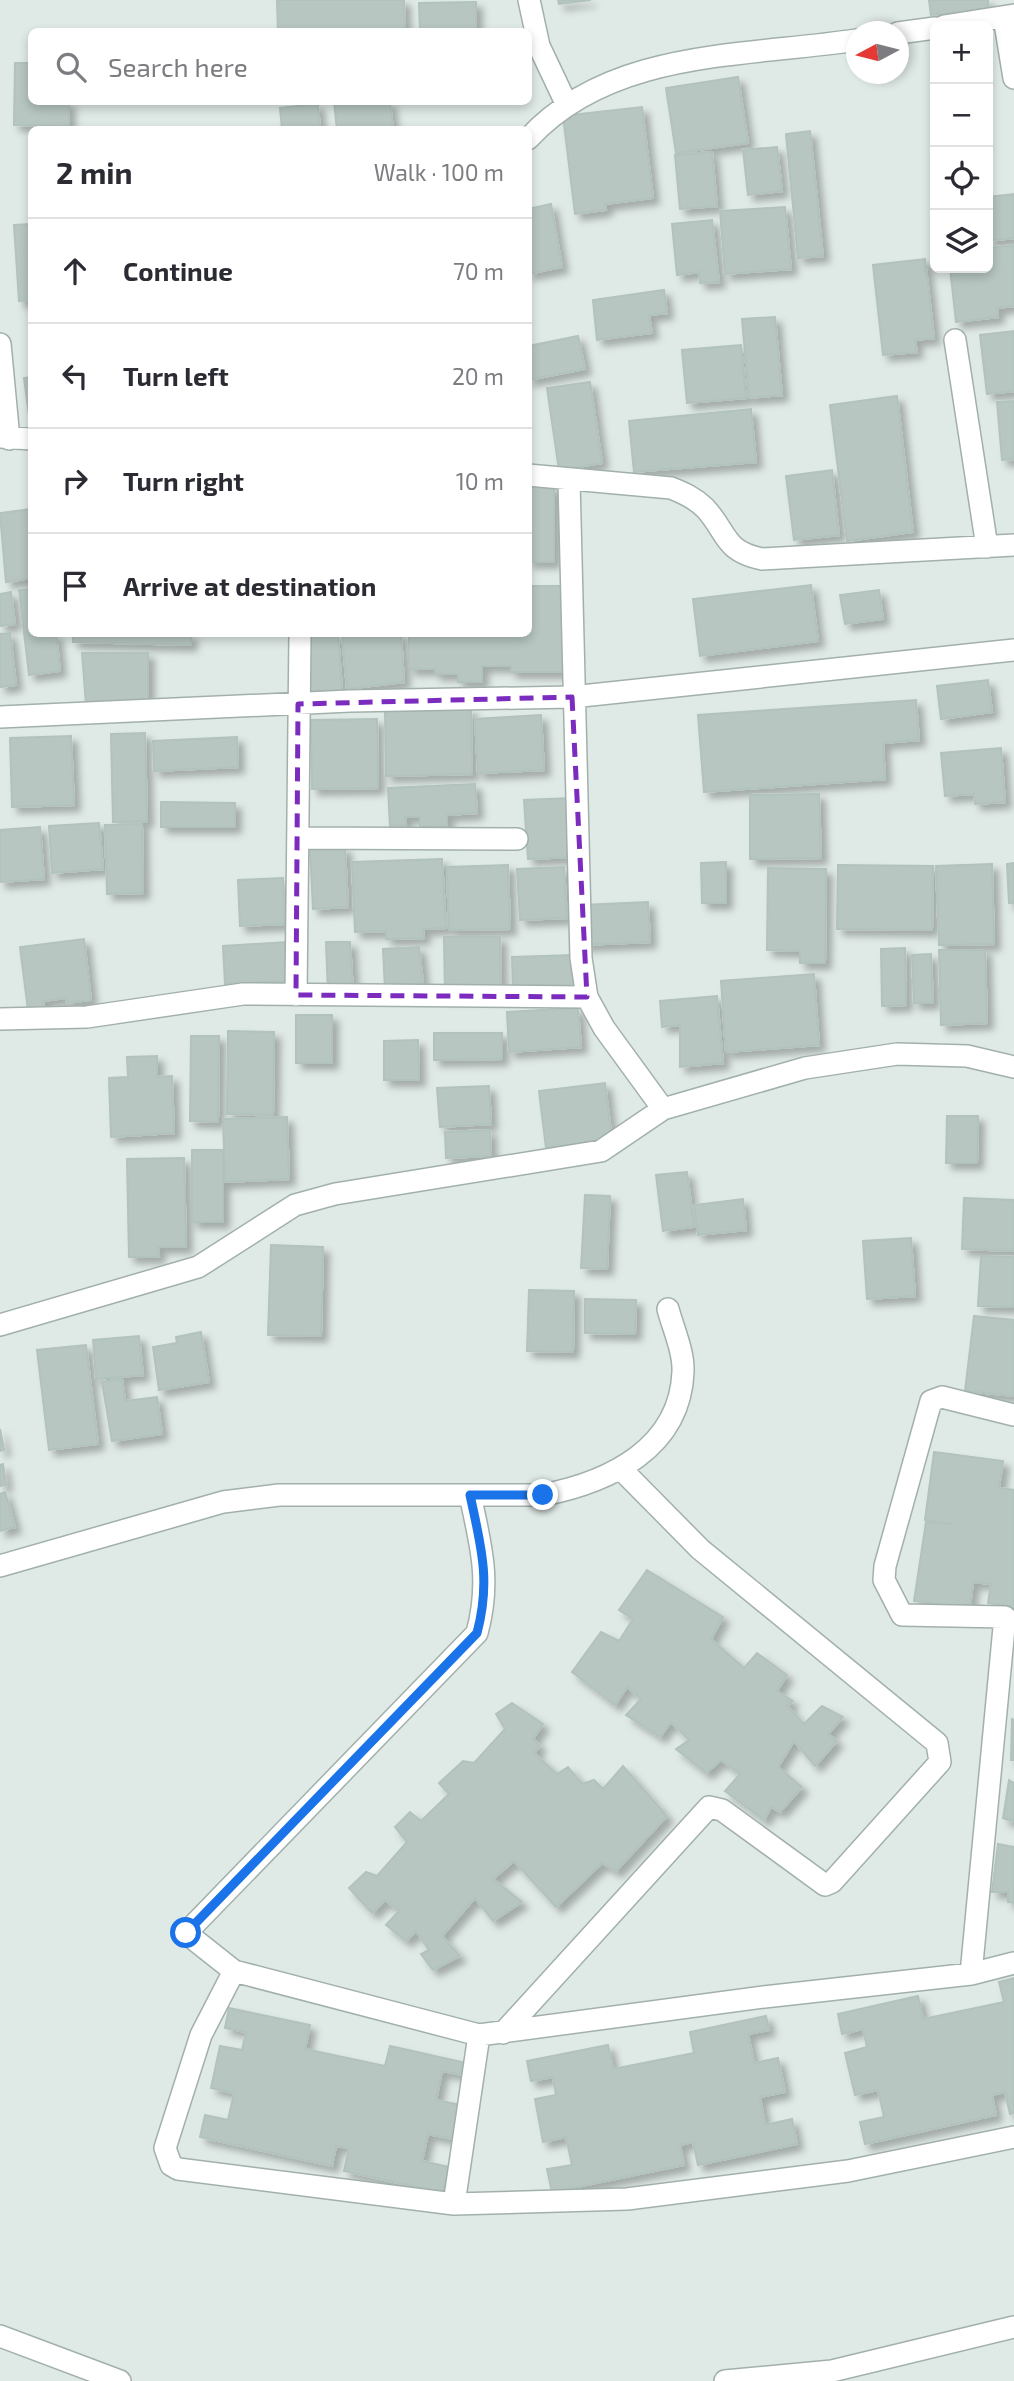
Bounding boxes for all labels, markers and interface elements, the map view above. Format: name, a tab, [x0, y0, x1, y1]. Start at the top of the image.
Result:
north arrow	[846, 21, 909, 84]
map controls	[930, 21, 993, 273]
button: +	[930, 21, 993, 84]
search box	[28, 28, 532, 105]
icon: search	[52, 48, 90, 86]
text: Search here	[108, 51, 248, 82]
button: −	[930, 84, 993, 147]
button: locate	[930, 147, 993, 210]
text: 2 min	[56, 154, 133, 190]
text: Walk · 100 m	[374, 158, 504, 186]
button: layers	[930, 210, 993, 273]
icon: ahead	[56, 252, 94, 290]
text: Continue	[123, 255, 233, 286]
text: 70 m	[453, 257, 504, 285]
icon: left	[56, 357, 94, 395]
text: Turn left	[123, 360, 229, 391]
text: 20 m	[452, 362, 504, 390]
icon: right	[56, 462, 94, 500]
text: Turn right	[123, 465, 244, 496]
text: 10 m	[456, 467, 504, 495]
icon: arrive	[56, 567, 94, 605]
text: Arrive at destination	[123, 570, 376, 601]
route end	[527, 1479, 558, 1510]
route start	[170, 1917, 201, 1948]

